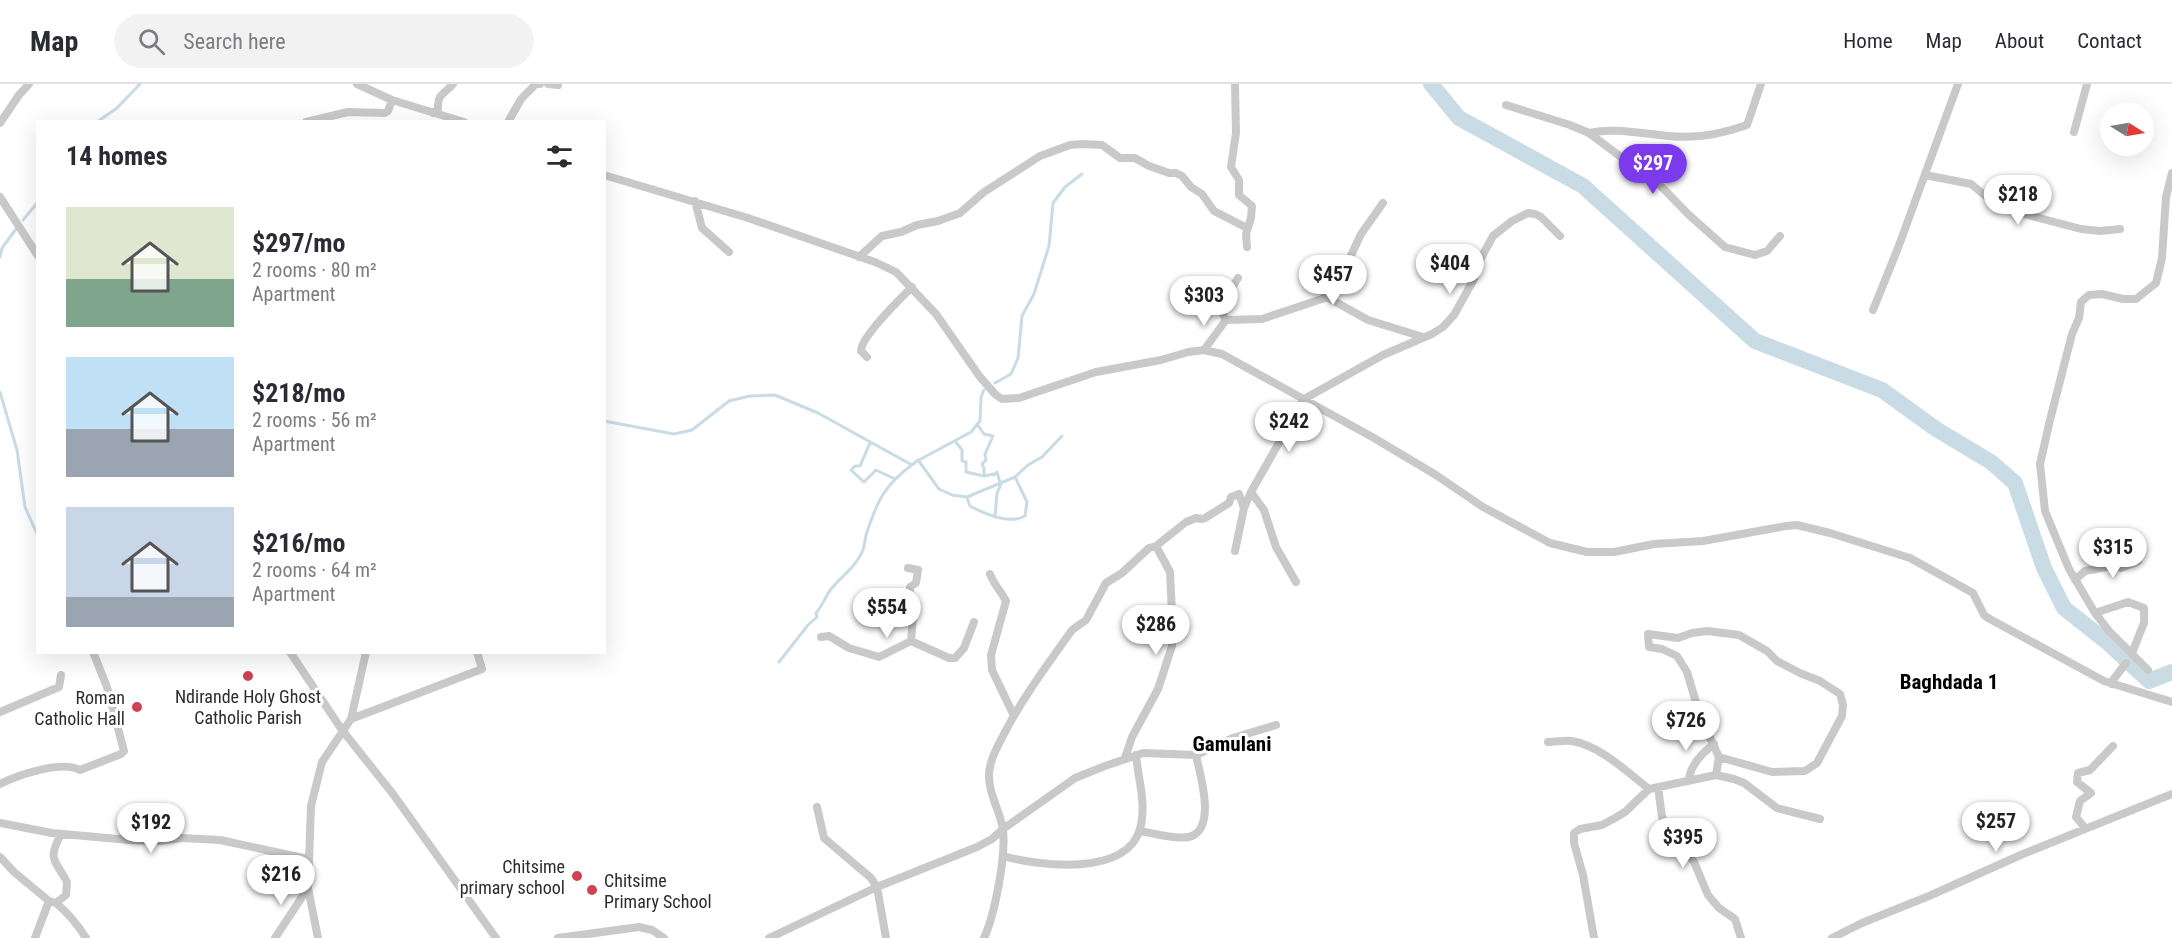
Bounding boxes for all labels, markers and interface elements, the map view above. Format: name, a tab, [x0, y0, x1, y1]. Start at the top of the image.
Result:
search box	[114, 14, 534, 68]
text: Map	[30, 25, 78, 58]
icon: search	[135, 25, 168, 58]
text: Search here	[183, 29, 286, 54]
text: Home	[1843, 29, 1893, 53]
text: Map	[1926, 29, 1962, 53]
text: About	[1995, 29, 2044, 53]
text: Contact	[2077, 29, 2142, 53]
north arrow	[2100, 102, 2154, 156]
map controls	[2100, 102, 2154, 156]
icon: filters	[543, 140, 576, 173]
text: 14 homes	[66, 141, 168, 171]
pin: $297	[1617, 144, 1689, 195]
text: $297	[1633, 151, 1673, 175]
pin: $218	[1982, 175, 2054, 226]
text: $218	[1998, 182, 2038, 206]
text: $297/mo	[252, 228, 345, 258]
icon: home	[114, 231, 186, 303]
pin: $404	[1414, 244, 1486, 295]
text: $404	[1430, 251, 1470, 275]
pin: $457	[1297, 255, 1369, 306]
text: 2 rooms · 80 m²	[252, 258, 377, 282]
text: $457	[1313, 262, 1353, 286]
pin: $303	[1168, 276, 1240, 327]
text: Apartment	[252, 282, 336, 306]
text: $303	[1184, 283, 1224, 307]
text: $218/mo	[252, 378, 345, 408]
icon: home	[114, 381, 186, 453]
pin: $242	[1253, 402, 1325, 453]
text: 2 rooms · 56 m²	[252, 408, 377, 432]
text: $242	[1269, 409, 1309, 433]
text: Apartment	[252, 432, 336, 456]
text: $216/mo	[252, 528, 345, 558]
pin: $315	[2077, 528, 2149, 579]
icon: home	[114, 531, 186, 603]
text: $315	[2093, 535, 2133, 559]
text: 2 rooms · 64 m²	[252, 558, 377, 582]
text: Apartment	[252, 582, 336, 606]
pin: $554	[851, 588, 923, 639]
text: $554	[867, 595, 907, 619]
pin: $286	[1120, 605, 1192, 656]
text: $286	[1136, 612, 1176, 636]
marker: Ndirande Holy Ghost Catholic Parish	[241, 669, 255, 683]
district label: Baghdada 1	[1900, 670, 1998, 694]
place label: Ndirande Holy Ghost Catholic Parish	[175, 686, 321, 728]
place label: Roman Catholic Hall	[34, 687, 125, 729]
marker: Roman Catholic Hall	[130, 700, 144, 714]
pin: $726	[1650, 701, 1722, 752]
text: $726	[1666, 708, 1706, 732]
district label: Gamulani	[1193, 732, 1271, 756]
pin: $257	[1960, 802, 2032, 853]
pin: $192	[115, 803, 187, 854]
text: $257	[1976, 809, 2016, 833]
text: $192	[131, 810, 171, 834]
pin: $395	[1647, 818, 1719, 869]
text: $395	[1663, 825, 1703, 849]
pin: $216	[245, 855, 317, 906]
place label: Chitsime primary school	[460, 856, 565, 898]
text: $216	[261, 862, 301, 886]
marker: Chitsime primary school	[570, 869, 584, 883]
place label: Chitsime Primary School	[604, 870, 712, 912]
marker: Chitsime Primary School	[585, 883, 599, 897]

